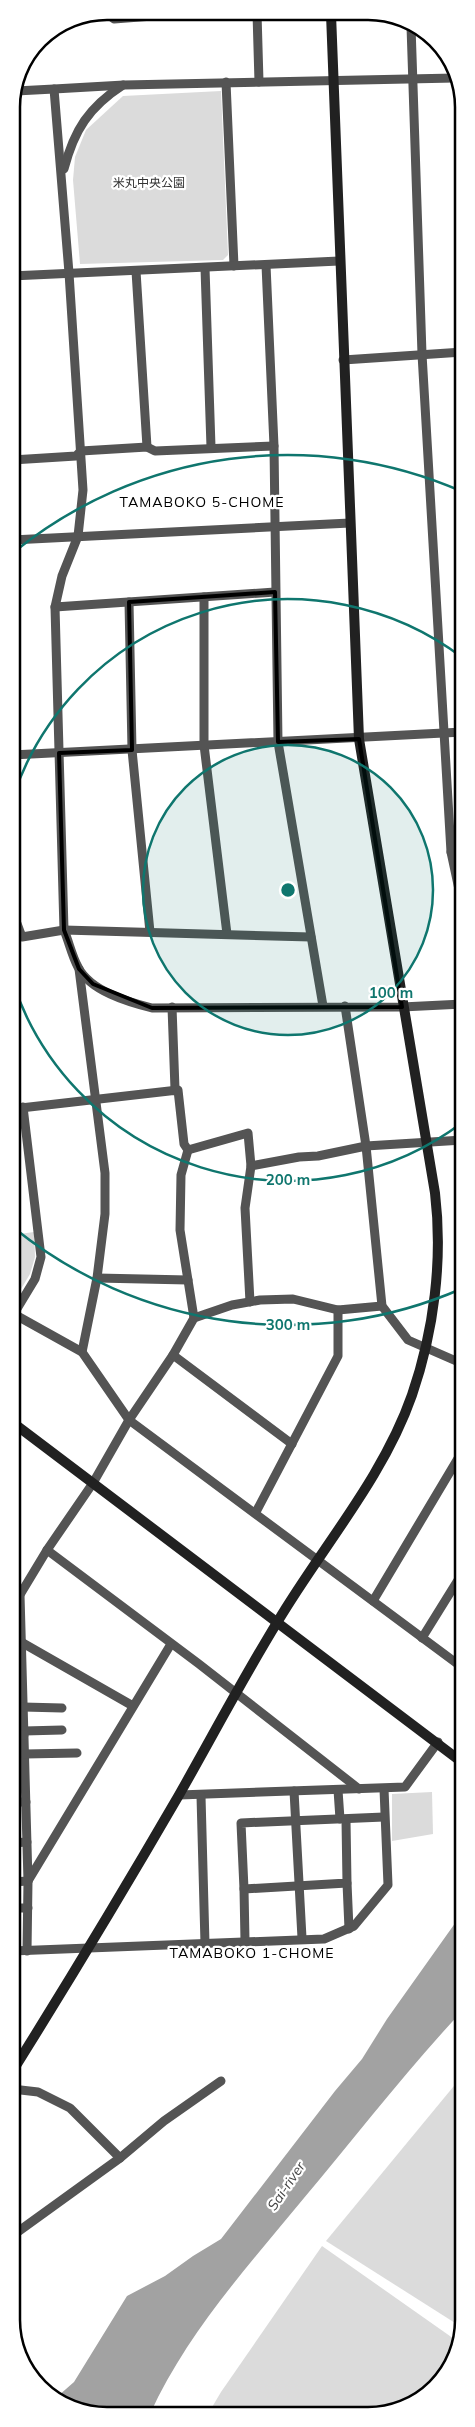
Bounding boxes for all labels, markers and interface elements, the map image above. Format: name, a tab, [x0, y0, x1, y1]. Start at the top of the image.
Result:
park label: 米丸中央公園	[113, 175, 185, 190]
district label: TAMABOKO 5-CHOME	[120, 493, 284, 511]
centre of rings	[279, 881, 297, 899]
text: 100 m	[369, 983, 413, 1002]
text: 200 m	[266, 1170, 310, 1189]
text: 300 m	[266, 1315, 310, 1334]
district label: TAMABOKO 1-CHOME	[170, 1944, 334, 1962]
water label: Sai-river	[263, 2157, 309, 2214]

